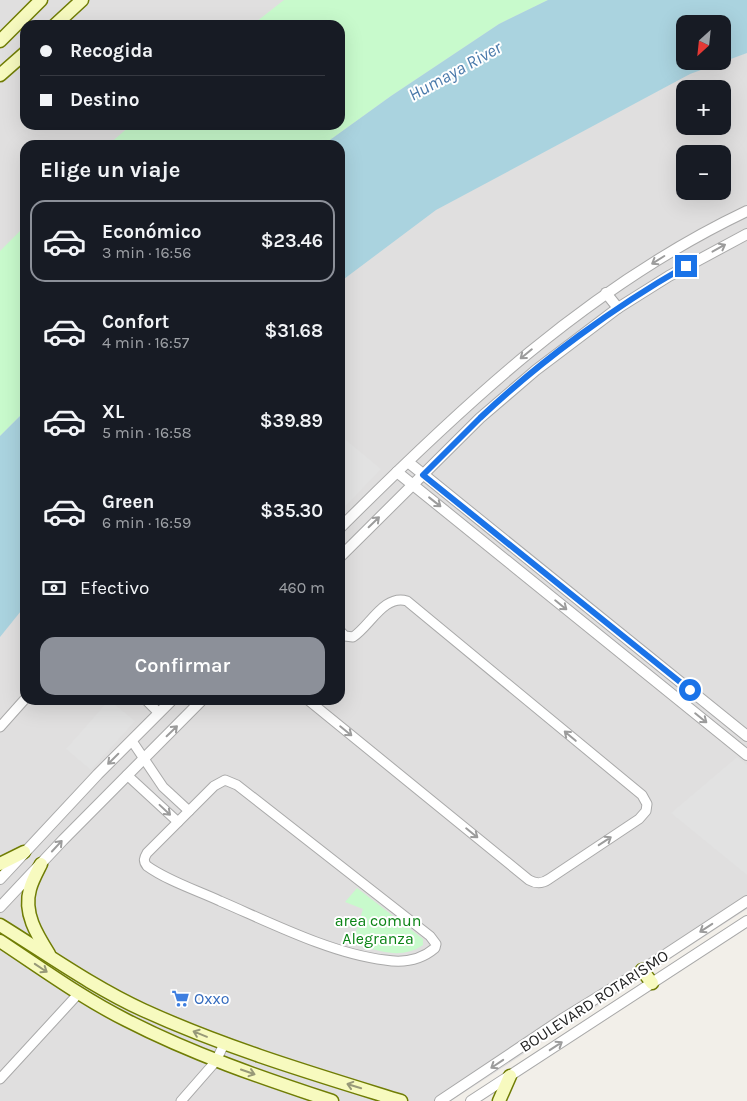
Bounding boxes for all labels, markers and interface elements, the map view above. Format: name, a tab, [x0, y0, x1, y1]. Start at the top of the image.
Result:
north arrow	[676, 15, 731, 70]
map controls	[676, 15, 731, 200]
water label: Humaya River	[405, 36, 506, 106]
text: Recogida	[70, 40, 153, 62]
button: +	[676, 80, 731, 135]
text: Destino	[70, 89, 139, 111]
button: −	[676, 145, 731, 200]
text: Elige un viaje	[40, 157, 180, 183]
icon: car	[42, 219, 87, 264]
text: Económico	[102, 221, 202, 243]
text: $23.46	[261, 230, 323, 252]
text: 3 min · 16:56	[102, 243, 191, 262]
one-way arrow	[711, 243, 726, 253]
one-way arrow	[652, 255, 666, 265]
route end	[675, 255, 697, 277]
icon: car	[42, 309, 87, 354]
text: Confort	[102, 311, 169, 333]
text: $31.68	[265, 320, 323, 342]
text: 4 min · 16:57	[102, 333, 189, 352]
one-way arrow	[520, 348, 533, 359]
icon: car	[42, 399, 87, 444]
text: XL	[102, 401, 124, 423]
text: $39.89	[260, 410, 323, 432]
text: 5 min · 16:58	[102, 423, 192, 442]
icon: car	[42, 489, 87, 534]
text: Green	[102, 491, 154, 513]
one-way arrow	[428, 497, 441, 508]
text: $35.30	[260, 500, 323, 522]
text: 6 min · 16:59	[102, 513, 191, 532]
one-way arrow	[368, 516, 380, 528]
icon: cash	[40, 574, 68, 602]
text: Efectivo	[80, 577, 149, 599]
text: 460 m	[279, 578, 325, 597]
one-way arrow	[555, 599, 568, 610]
button: Confirmar	[40, 637, 325, 695]
route start	[679, 679, 701, 701]
one-way arrow	[694, 713, 707, 724]
one-way arrow	[165, 725, 178, 737]
one-way arrow	[339, 725, 352, 736]
one-way arrow	[564, 730, 577, 742]
one-way arrow	[107, 753, 119, 765]
one-way arrow	[159, 804, 172, 816]
one-way arrow	[465, 828, 478, 839]
one-way arrow	[597, 836, 611, 846]
one-way arrow	[51, 840, 63, 853]
park label: area comun Alegranza	[335, 911, 421, 948]
one-way arrow	[700, 923, 714, 933]
street label: BOULEVARD ROTARISMO	[516, 946, 672, 1056]
one-way arrow	[33, 963, 47, 973]
supermarket icon: Oxxo	[170, 988, 190, 1008]
place label: Oxxo	[194, 989, 229, 1008]
one-way arrow	[193, 1029, 208, 1039]
one-way arrow	[549, 1041, 563, 1051]
one-way arrow	[490, 1059, 504, 1069]
one-way arrow	[239, 1068, 255, 1077]
one-way arrow	[347, 1081, 363, 1091]

